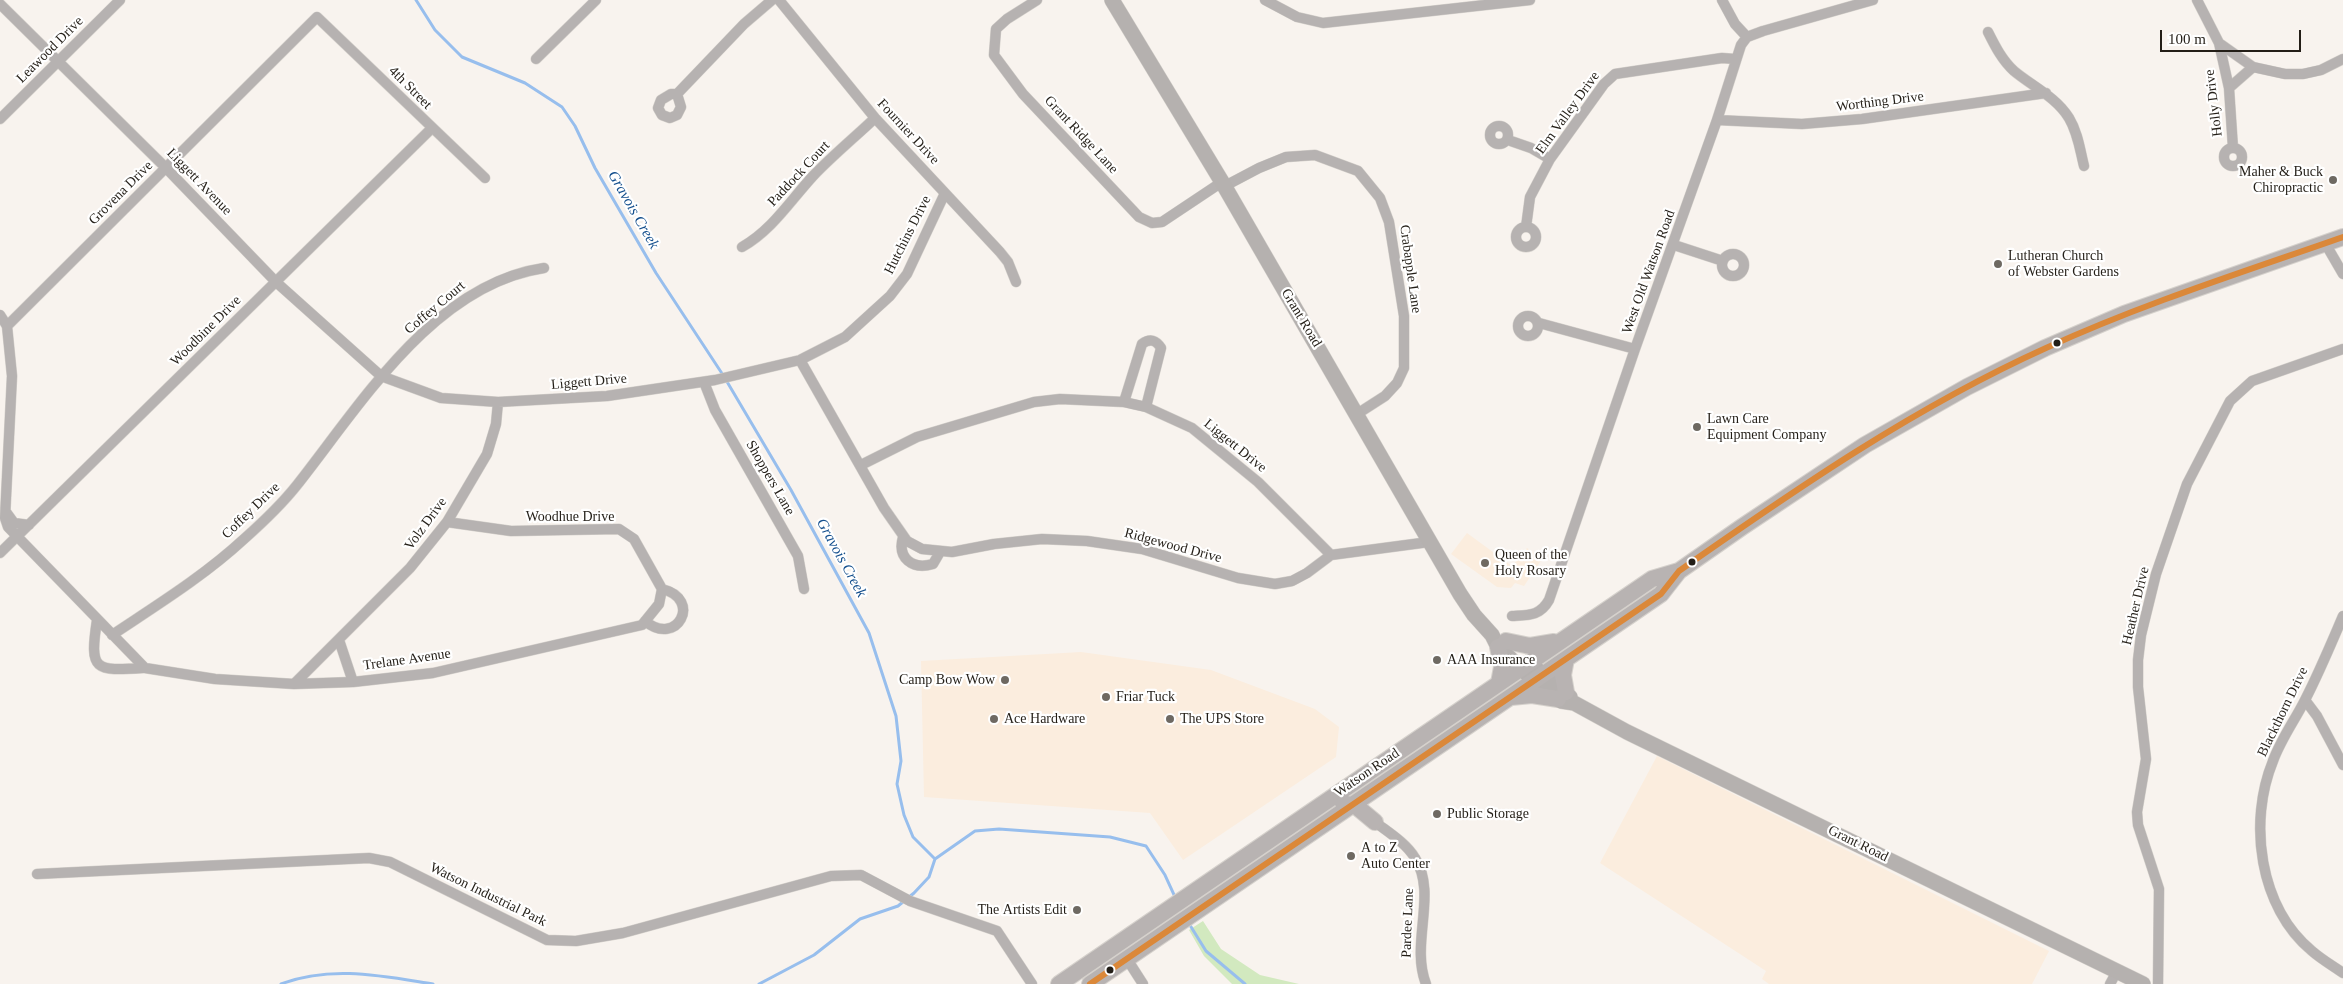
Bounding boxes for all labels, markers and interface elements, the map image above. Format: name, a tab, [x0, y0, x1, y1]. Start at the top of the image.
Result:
street label: Leawood Drive	[13, 13, 87, 87]
scale bar	[2163, 20, 2304, 52]
text: 100 m	[2168, 31, 2206, 47]
street label: 4th Street	[385, 63, 435, 113]
street label: Elm Valley Drive	[1532, 68, 1604, 158]
street label: Holly Drive	[2202, 69, 2226, 137]
street label: Worthing Drive	[1835, 88, 1925, 116]
street label: Grant Ridge Lane	[1041, 93, 1121, 177]
street label: Fournier Drive	[873, 96, 943, 168]
street label: Paddock Court	[764, 138, 834, 210]
street label: Liggett Avenue	[163, 145, 235, 219]
street label: Grovena Drive	[86, 158, 156, 228]
place label: Maher & Buck Chiropractic	[2239, 164, 2323, 196]
water label: Gravois Creek	[603, 168, 663, 252]
marker: Maher & Buck Chiropractic	[2327, 174, 2339, 186]
street label: Hutchins Drive	[881, 193, 935, 277]
street label: West Old Watson Road	[1619, 208, 1679, 336]
street label: Crabapple Lane	[1395, 224, 1425, 314]
place label: Lutheran Church of Webster Gardens	[2008, 248, 2119, 280]
marker: Lutheran Church of Webster Gardens	[1992, 258, 2004, 270]
street label: Coffey Court	[401, 278, 469, 338]
street label: Grant Road	[1277, 286, 1325, 350]
street label: Woodbine Drive	[167, 292, 245, 370]
unlabelled marker	[2052, 338, 2062, 348]
street label: Liggett Drive	[551, 370, 627, 394]
place label: Lawn Care Equipment Company	[1707, 411, 1826, 444]
street label: Liggett Drive	[1200, 416, 1270, 476]
marker: Lawn Care Equipment Company	[1691, 421, 1703, 433]
street label: Shoppers Lane	[742, 438, 798, 518]
street label: Coffey Drive	[219, 479, 283, 543]
street label: Volz Drive	[401, 494, 451, 554]
street label: Woodhue Drive	[526, 509, 614, 525]
water label: Gravois Creek	[812, 515, 870, 601]
street label: Ridgewood Drive	[1123, 525, 1223, 567]
place label: Queen of the Holy Rosary	[1495, 547, 1567, 580]
marker: Queen of the Holy Rosary	[1479, 557, 1491, 569]
unlabelled marker	[1687, 557, 1697, 567]
street label: Heather Drive	[2119, 565, 2153, 647]
street label: Trelane Avenue	[362, 646, 452, 674]
place label: AAA Insurance	[1447, 652, 1535, 668]
marker: AAA Insurance	[1431, 654, 1443, 666]
street label: Blackthorn Drive	[2254, 664, 2312, 760]
place label: Camp Bow Wow	[899, 672, 995, 688]
marker: Camp Bow Wow	[999, 674, 1011, 686]
place label: Friar Tuck	[1116, 689, 1175, 705]
marker: Friar Tuck	[1100, 691, 1112, 703]
place label: Ace Hardware	[1004, 711, 1085, 727]
place label: The UPS Store	[1180, 711, 1264, 727]
marker: Ace Hardware	[988, 713, 1000, 725]
marker: The UPS Store	[1164, 713, 1176, 725]
street label: Watson Road	[1331, 745, 1403, 801]
place label: Public Storage	[1447, 806, 1529, 822]
marker: Public Storage	[1431, 808, 1443, 820]
street label: Grant Road	[1825, 822, 1891, 866]
place label: A to Z Auto Center	[1361, 840, 1430, 872]
marker: A to Z Auto Center	[1345, 850, 1357, 862]
street label: Watson Industrial Park	[427, 859, 549, 931]
street label: Pardee Lane	[1398, 888, 1418, 958]
place label: The Artists Edit	[978, 902, 1067, 918]
marker: The Artists Edit	[1071, 904, 1083, 916]
unlabelled marker	[1105, 965, 1115, 975]

